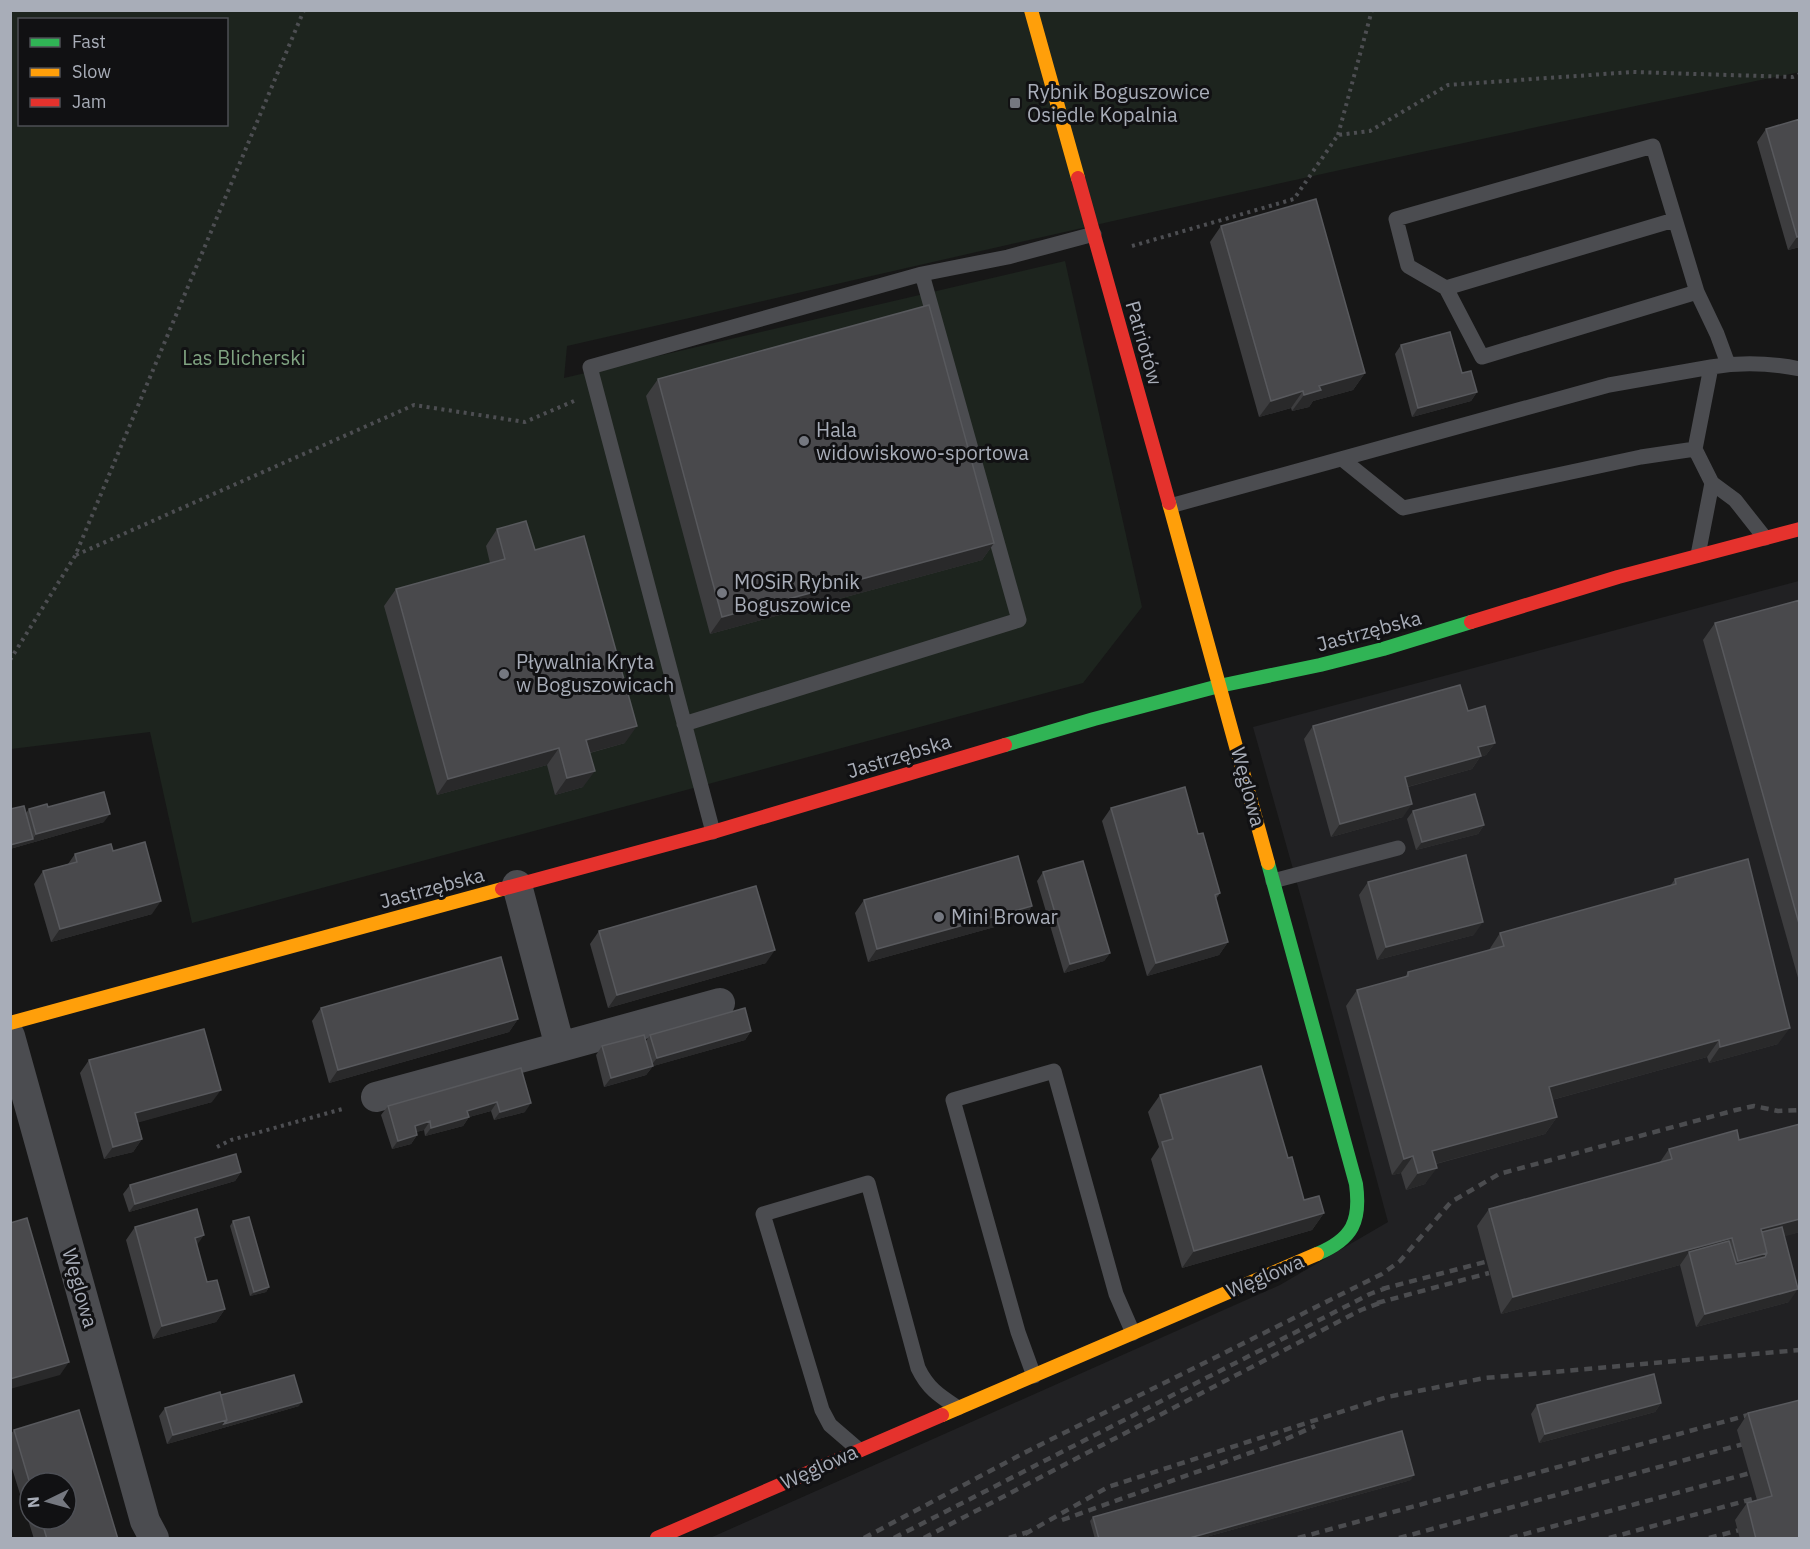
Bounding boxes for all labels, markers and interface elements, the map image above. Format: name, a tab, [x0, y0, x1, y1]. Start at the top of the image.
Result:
legend	[18, 18, 228, 126]
text: Fast	[72, 30, 106, 53]
text: Slow	[72, 60, 111, 83]
place label: Rybnik Boguszowice Osiedle Kopalnia	[1027, 78, 1210, 128]
text: Jam	[72, 90, 107, 113]
marker: Rybnik Boguszowice Osiedle Kopalnia	[1008, 96, 1022, 110]
street label: Patriotów	[1120, 298, 1169, 388]
park label: Las Blicherski	[182, 344, 306, 371]
place label: Hala widowiskowo-sportowa	[816, 416, 1029, 466]
marker: Hala widowiskowo-sportowa	[797, 434, 811, 448]
place label: MOSiR Rybnik Boguszowice	[734, 568, 860, 618]
marker: MOSiR Rybnik Boguszowice	[715, 586, 729, 600]
street label: Jastrzębska	[1314, 604, 1425, 657]
place label: Pływalnia Kryta w Boguszowicach	[516, 648, 674, 698]
marker: Pływalnia Kryta w Boguszowicach	[497, 667, 511, 681]
street label: Jastrzębska	[844, 727, 954, 784]
street label: Węglowa	[1225, 744, 1272, 830]
street label: Jastrzębska	[377, 861, 488, 914]
place label: Mini Browar	[951, 903, 1058, 930]
marker: Mini Browar	[932, 910, 946, 924]
street label: Węglowa	[56, 1245, 105, 1331]
street label: Węglowa	[1222, 1247, 1308, 1304]
street label: Węglowa	[776, 1438, 862, 1495]
north arrow	[18, 1471, 78, 1531]
text: N	[23, 1496, 44, 1509]

